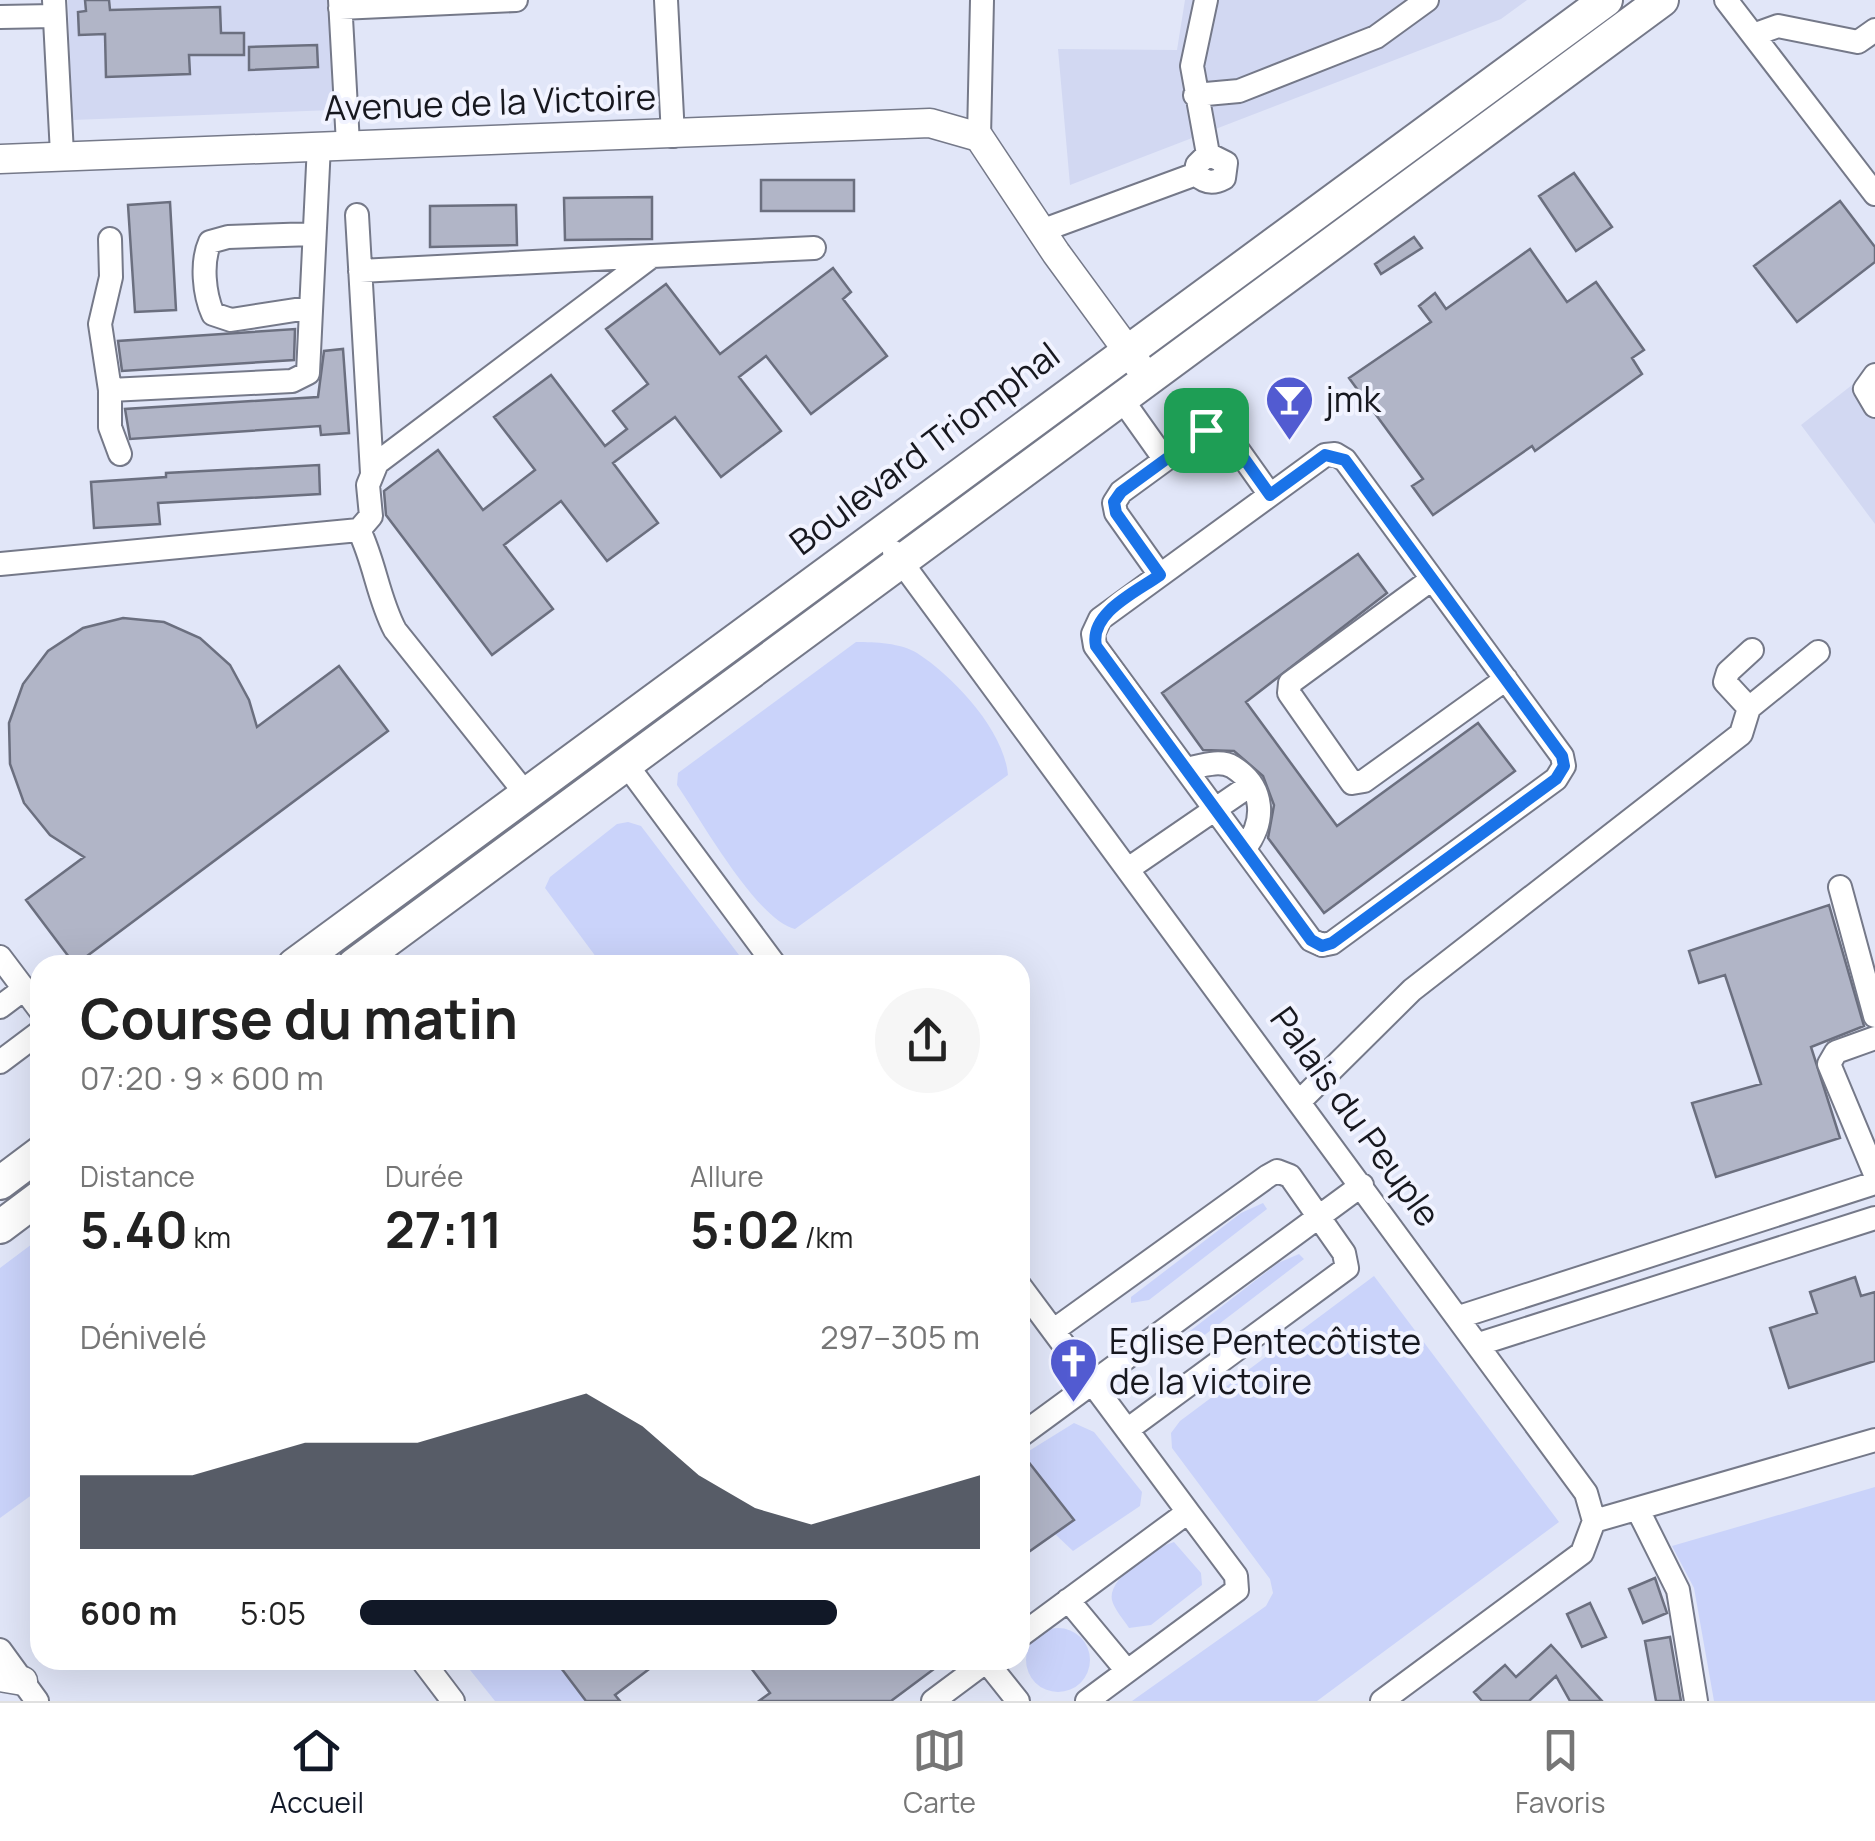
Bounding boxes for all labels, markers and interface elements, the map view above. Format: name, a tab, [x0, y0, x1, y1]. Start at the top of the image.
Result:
street label: Avenue de la Victoire	[323, 72, 657, 132]
street label: Boulevard Triomphal	[780, 331, 1069, 566]
bar icon: jmk	[1264, 374, 1316, 442]
place label: jmk	[1324, 375, 1382, 423]
pin	[1164, 388, 1249, 473]
icon: arrive	[1179, 403, 1234, 458]
text: Course du matin	[80, 980, 518, 1056]
button: share	[875, 988, 980, 1093]
street label: Palais du Peuple	[1260, 997, 1452, 1236]
text: 07:20 · 9 × 600 m	[80, 1056, 324, 1100]
text: Distance	[80, 1157, 195, 1195]
text: Durée	[385, 1157, 463, 1195]
text: Allure	[690, 1157, 764, 1195]
text: 5.40	[80, 1195, 188, 1263]
text: 27:11	[385, 1195, 502, 1263]
text: 5:02	[690, 1195, 799, 1263]
text: km	[188, 1218, 231, 1256]
text: /km	[799, 1218, 853, 1256]
text: Dénivelé	[80, 1315, 207, 1359]
text: 297–305 m	[820, 1315, 980, 1359]
place label: Eglise Pentecôtiste de la victoire	[1109, 1317, 1421, 1405]
church icon: Eglise Pentecôtiste de la victoire	[1048, 1336, 1100, 1404]
text: 600 m	[80, 1591, 177, 1635]
text: 5:05	[240, 1591, 306, 1635]
tab: Accueil	[270, 1723, 364, 1821]
tab: Carte	[903, 1723, 976, 1821]
tab: Favoris	[1515, 1723, 1605, 1821]

